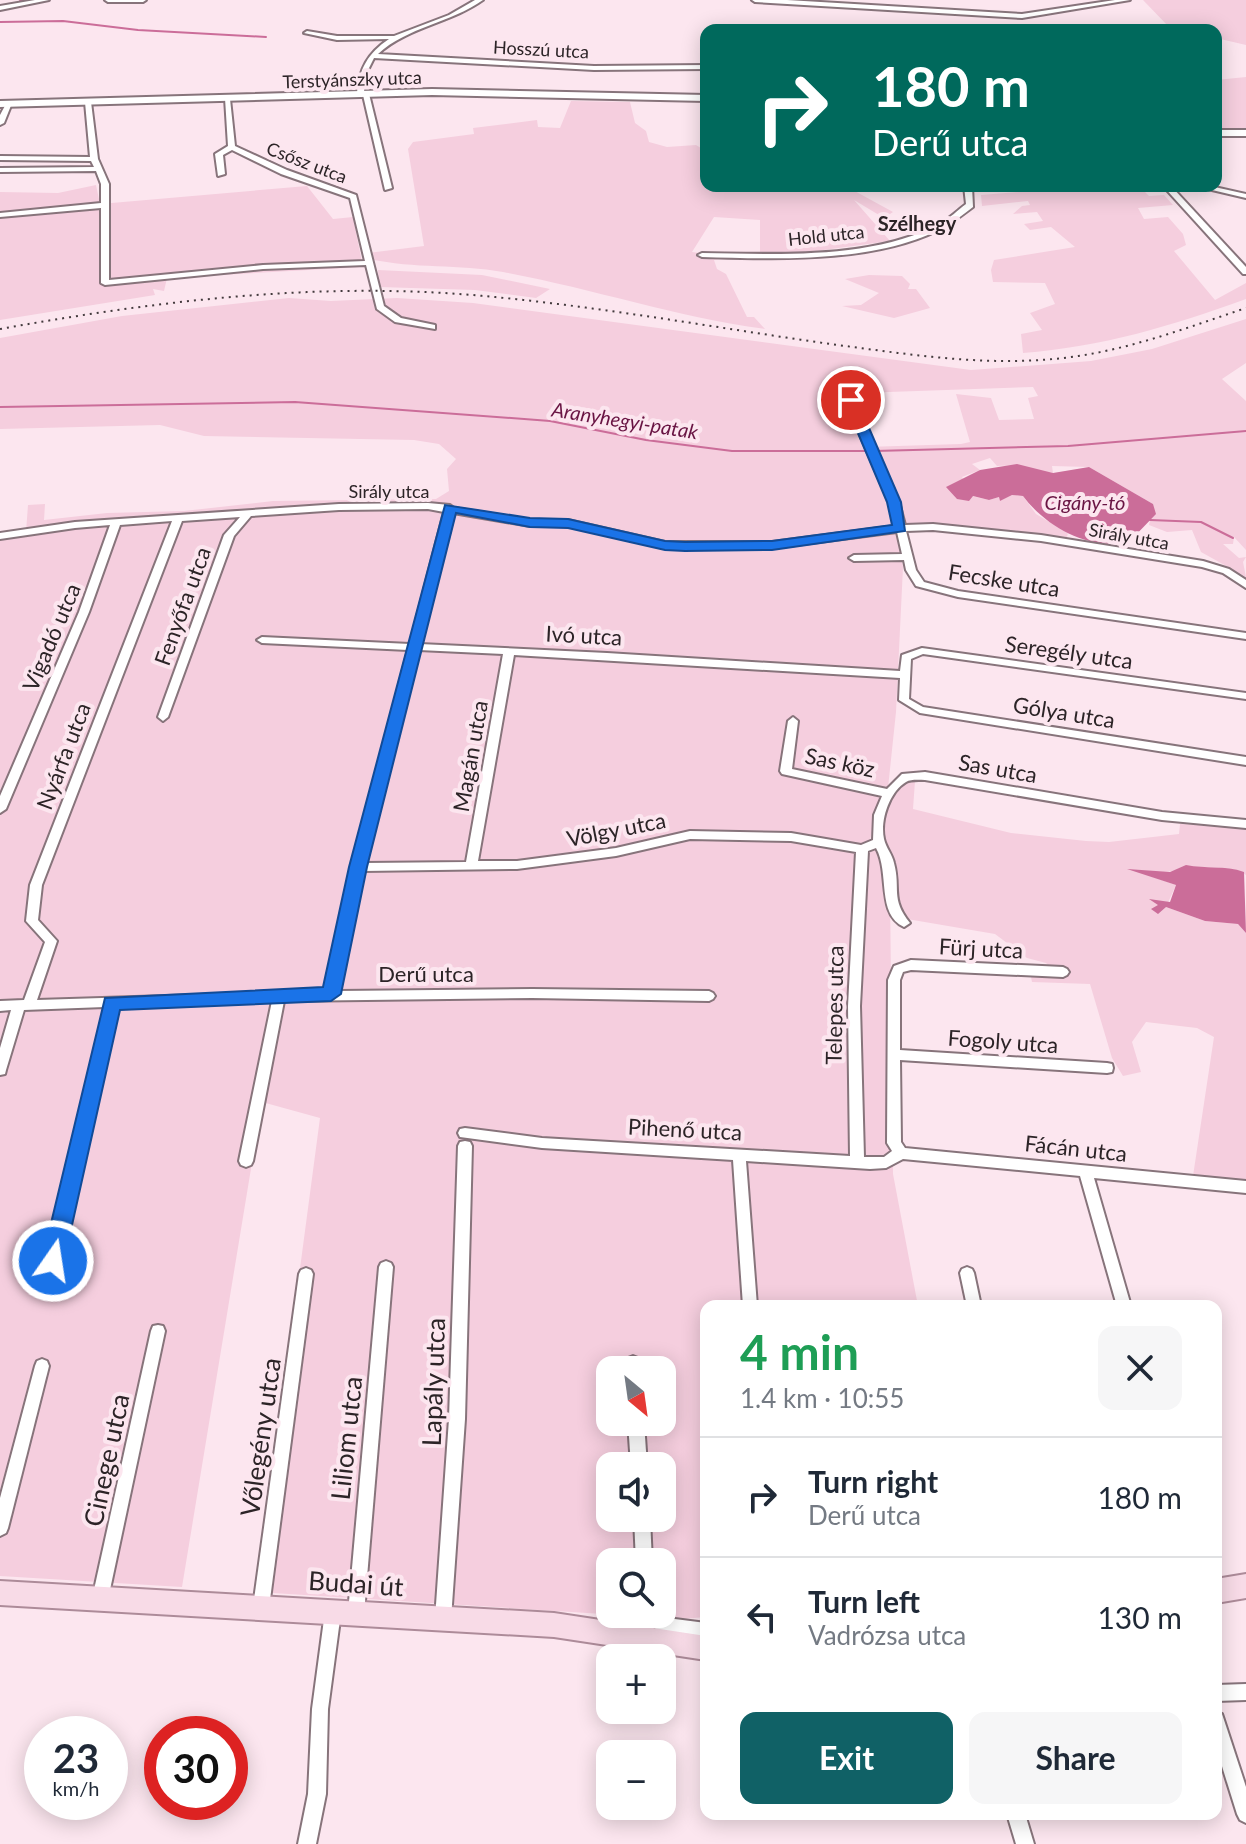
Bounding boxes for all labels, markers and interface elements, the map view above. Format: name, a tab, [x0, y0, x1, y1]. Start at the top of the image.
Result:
street label: Hosszú utca	[492, 36, 590, 62]
text: 180 m	[872, 52, 1030, 119]
icon: right	[740, 56, 844, 160]
street label: Terstyánszky utca	[282, 66, 422, 92]
text: Derű utca	[872, 120, 1028, 164]
street label: Csősz utca	[264, 137, 350, 187]
district label: Szélhegy	[878, 211, 957, 235]
street label: Hold utca	[787, 220, 865, 250]
pin	[817, 366, 885, 434]
icon: arrive	[829, 378, 873, 422]
water label: Aranyhegyi-patak	[549, 396, 700, 443]
street label: Sirály utca	[348, 480, 430, 502]
water label: Cigány-tó	[1045, 490, 1125, 514]
street label: Sirály utca	[1087, 518, 1171, 554]
street label: Fenyőfa utca	[148, 543, 216, 669]
street label: Fecske utca	[946, 558, 1062, 602]
street label: Vigadó utca	[16, 579, 86, 695]
street label: Ivó utca	[545, 620, 623, 650]
street label: Seregély utca	[1003, 630, 1135, 674]
street label: Gólya utca	[1011, 691, 1117, 733]
street label: Magán utca	[447, 698, 493, 814]
street label: Nyárfa utca	[30, 699, 96, 813]
street label: Sas köz	[803, 741, 877, 783]
street label: Sas utca	[957, 748, 1039, 788]
street label: Völgy utca	[564, 806, 668, 852]
street label: Fürj utca	[938, 932, 1024, 964]
street label: Telepes utca	[819, 945, 849, 1065]
street label: Derű utca	[378, 960, 474, 987]
street label: Fogoly utca	[947, 1024, 1059, 1058]
street label: Pihenő utca	[627, 1113, 743, 1145]
street label: Fácán utca	[1024, 1129, 1128, 1167]
position arrow	[11, 1219, 95, 1303]
street label: Lapály utca	[415, 1317, 451, 1447]
text: 4 min	[740, 1323, 859, 1380]
button: close	[1098, 1326, 1182, 1410]
street label: Vőlegény utca	[233, 1356, 287, 1518]
north arrow	[596, 1356, 676, 1436]
map controls	[596, 1356, 676, 1820]
street label: Liliom utca	[324, 1375, 368, 1501]
text: 1.4 km · 10:55	[740, 1382, 904, 1414]
street label: Cinege utca	[76, 1391, 136, 1529]
button: sound	[596, 1452, 676, 1532]
text: Turn right	[808, 1463, 938, 1499]
icon: right	[740, 1475, 784, 1519]
text: 180 m	[1097, 1479, 1182, 1515]
text: Derű utca	[808, 1499, 921, 1531]
button: search	[596, 1548, 676, 1628]
street label: Budai út	[307, 1564, 405, 1602]
text: Turn left	[808, 1583, 920, 1619]
icon: left	[740, 1595, 784, 1639]
text: 130 m	[1097, 1599, 1182, 1635]
text: Vadrózsa utca	[808, 1619, 966, 1651]
button: +	[596, 1644, 676, 1724]
button: Exit	[740, 1712, 953, 1804]
button: Share	[969, 1712, 1182, 1804]
speed limit sign: 30	[144, 1716, 248, 1820]
text: 23	[53, 1734, 99, 1782]
button: −	[596, 1740, 676, 1820]
text: km/h	[53, 1776, 99, 1800]

